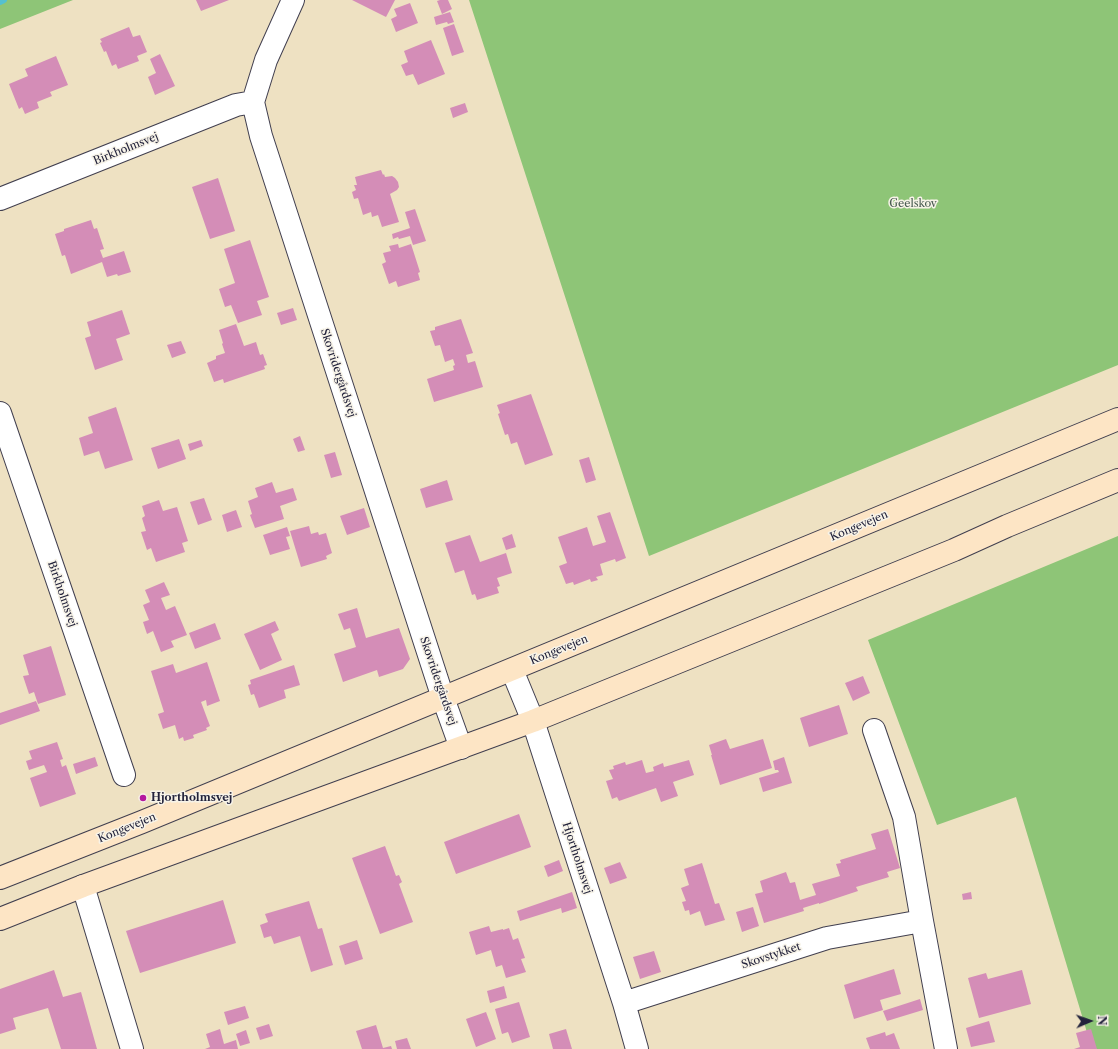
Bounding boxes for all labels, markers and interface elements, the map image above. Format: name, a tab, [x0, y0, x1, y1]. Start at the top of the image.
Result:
street label: Birkholmsvej	[92, 130, 160, 168]
park label: Geelskov	[889, 197, 937, 211]
street label: Skovridergårdsvej	[317, 327, 359, 419]
street label: Kongevejen	[828, 508, 890, 544]
street label: Birkholmsvej	[45, 559, 79, 629]
street label: Kongevejen	[528, 632, 590, 668]
street label: Skovridergårdsvej	[417, 635, 459, 727]
place label: Hjortholmsvej	[151, 791, 232, 805]
marker: Hjortholmsvej	[138, 793, 148, 803]
street label: Kongevejen	[96, 810, 158, 846]
street label: Hjortholmsvej	[559, 821, 595, 895]
street label: Skovstykket	[740, 940, 802, 972]
north arrow	[1070, 1001, 1110, 1041]
text: N	[1095, 1016, 1109, 1026]

